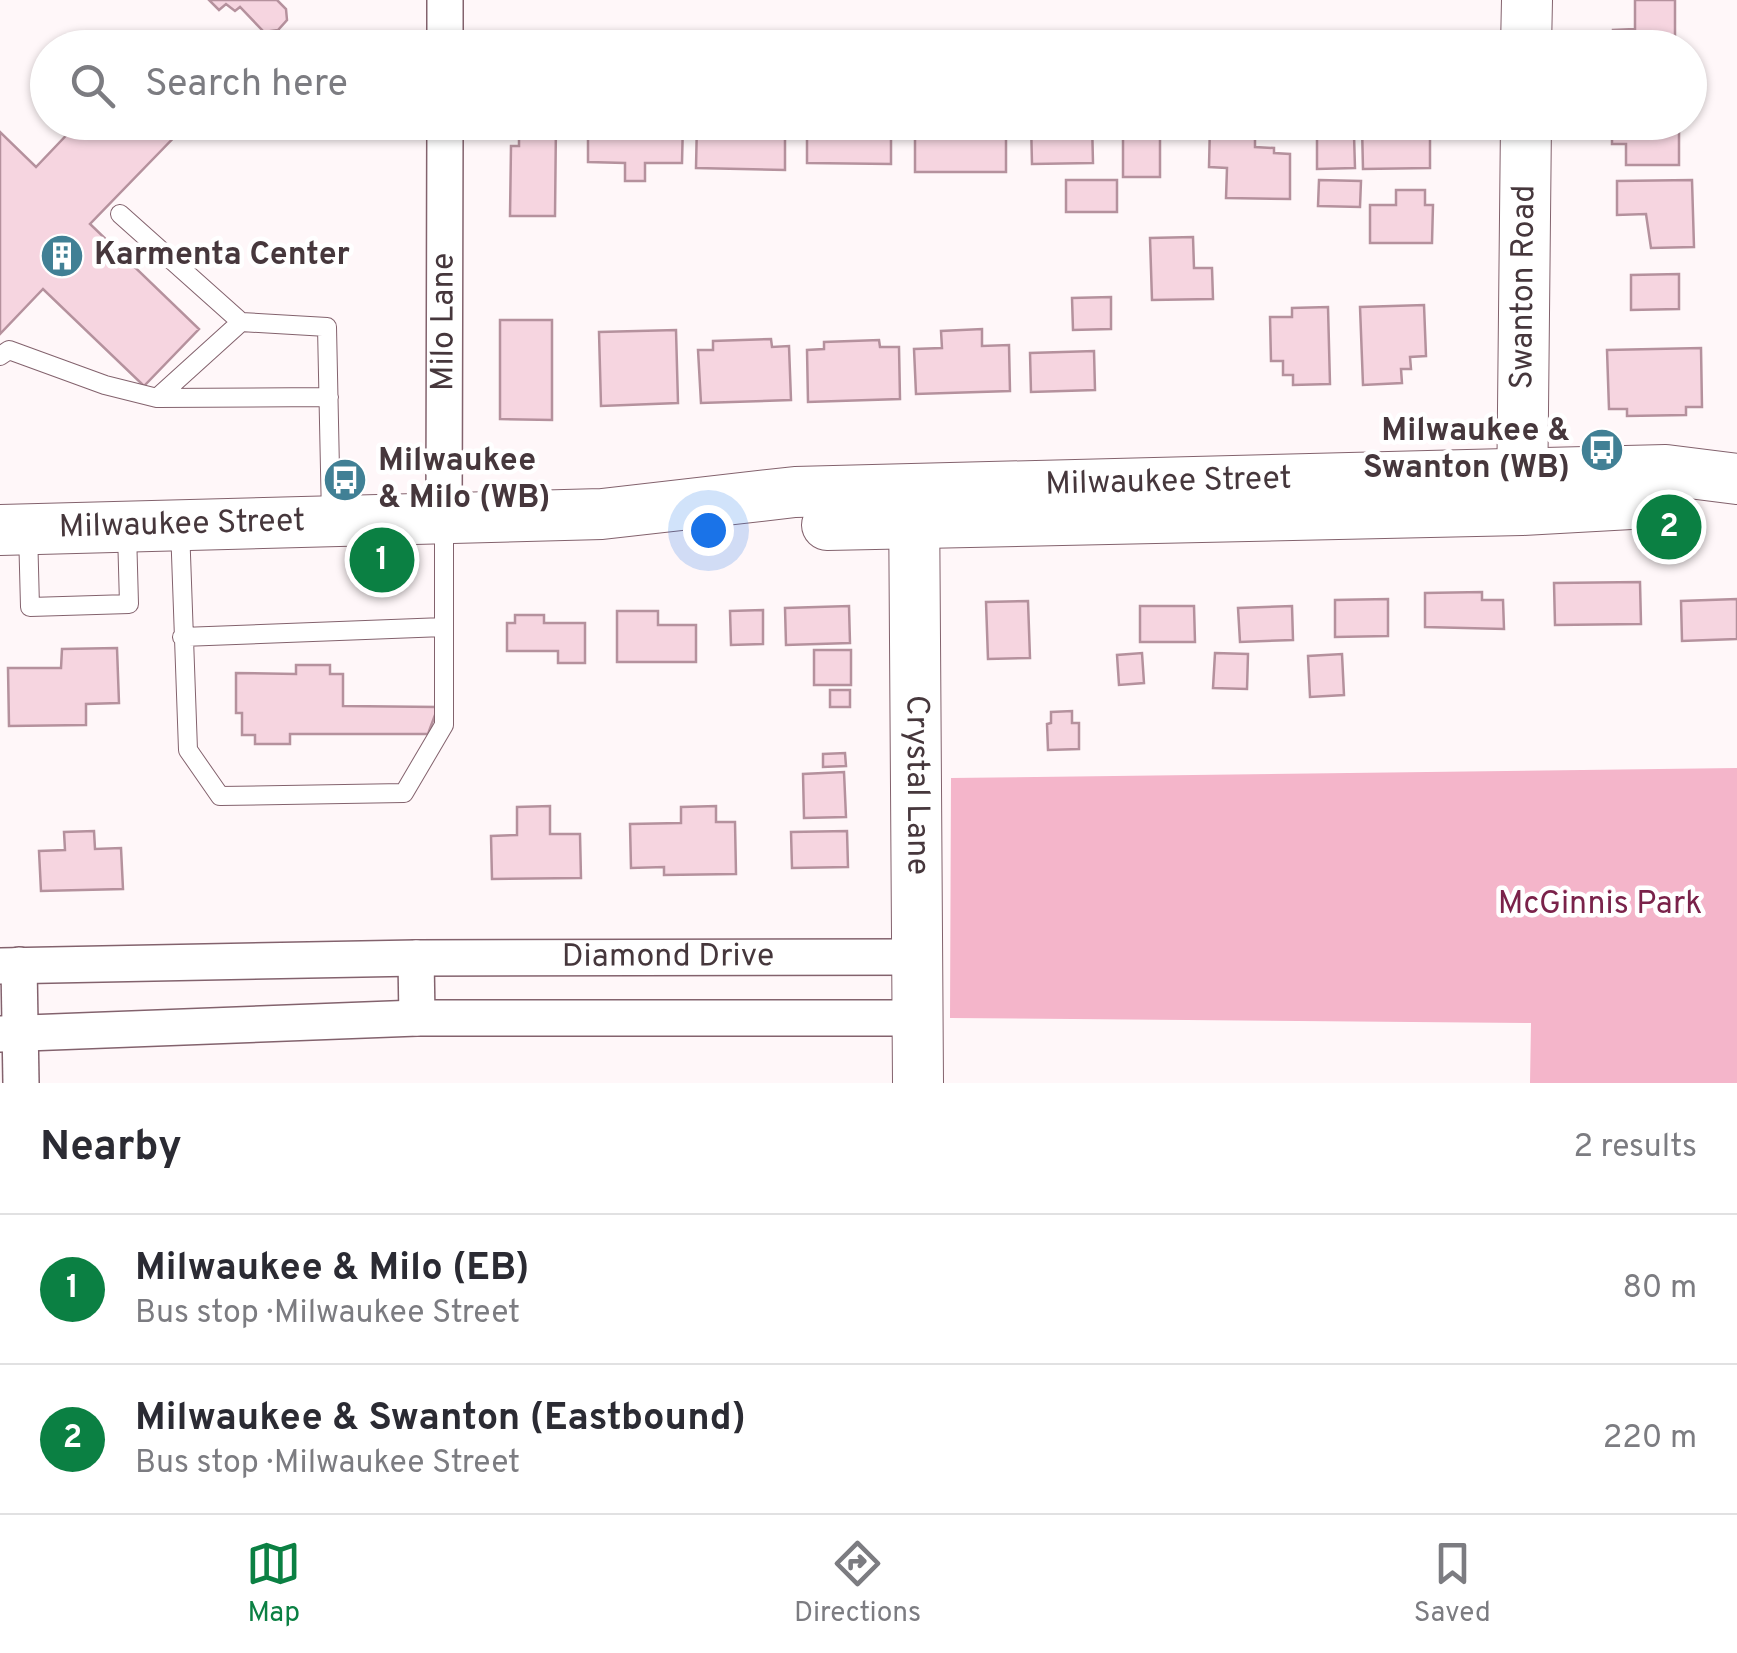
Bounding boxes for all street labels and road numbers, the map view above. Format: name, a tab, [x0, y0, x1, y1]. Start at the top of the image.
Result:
street label: Swanton Road	[1503, 185, 1545, 389]
street label: Milo Lane	[424, 253, 465, 391]
street label: Milwaukee Street	[1045, 459, 1292, 506]
street label: Milwaukee Street	[58, 502, 306, 548]
street label: Crystal Lane	[895, 695, 937, 875]
street label: Diamond Drive	[562, 937, 774, 978]

